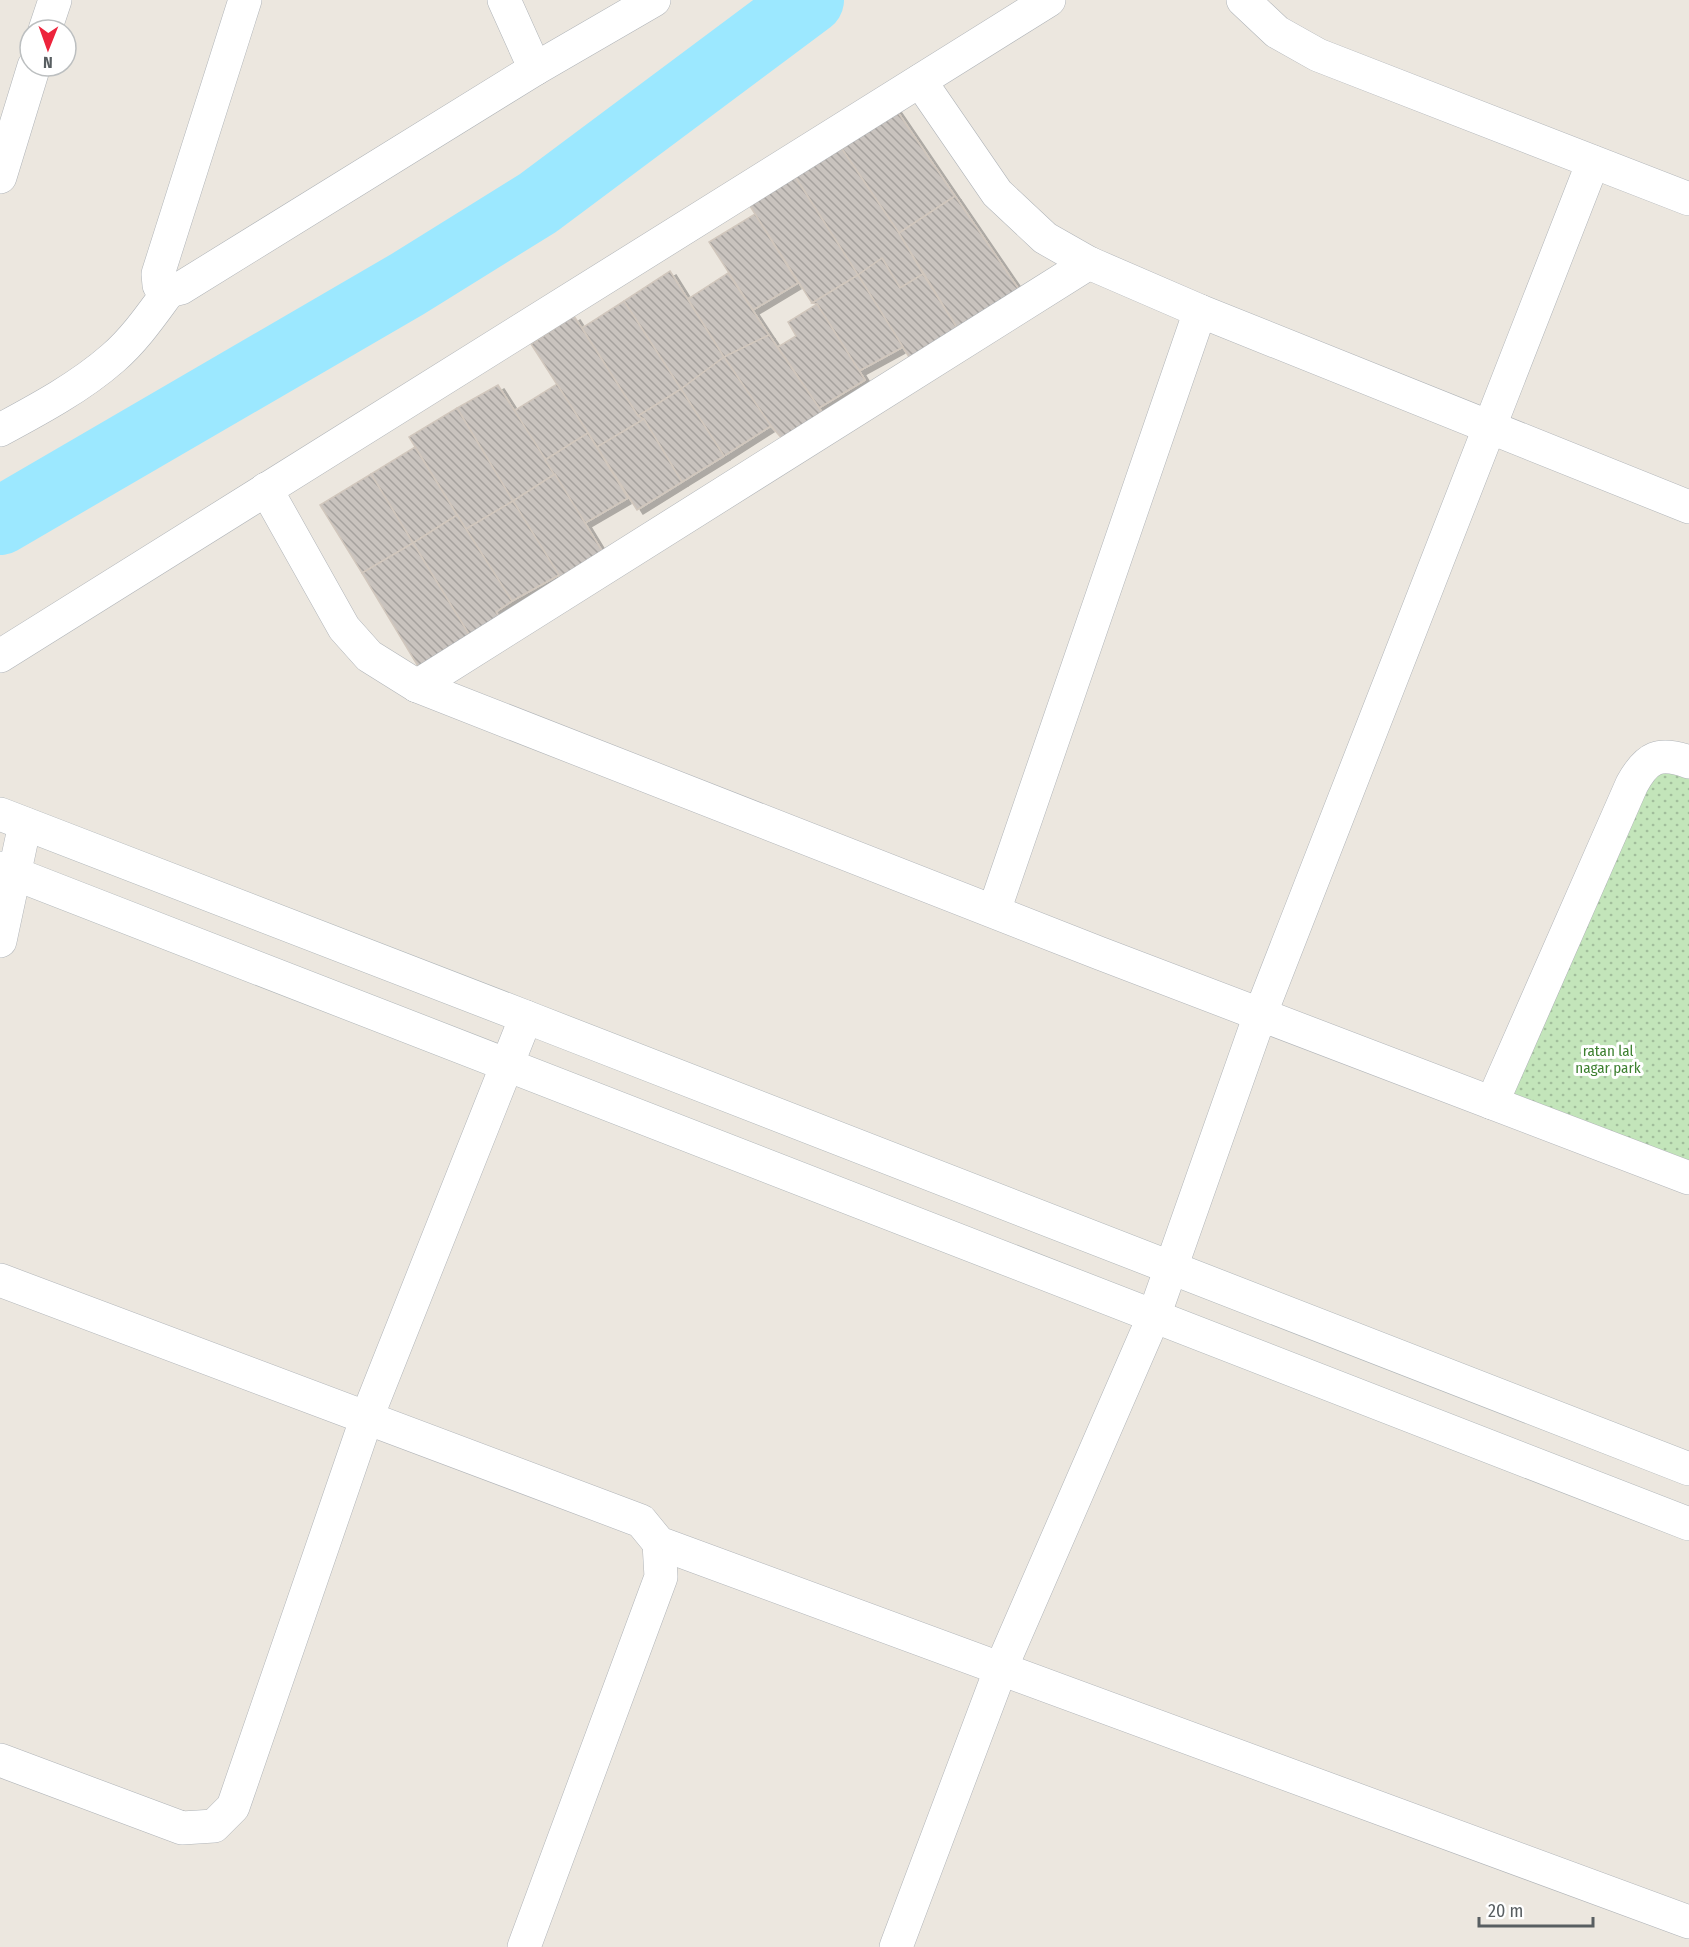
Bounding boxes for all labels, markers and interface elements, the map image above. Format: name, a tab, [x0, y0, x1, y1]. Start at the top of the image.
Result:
north arrow	[18, 18, 78, 78]
text: N	[43, 53, 53, 72]
park label: ratan lal nagar park	[1575, 1042, 1641, 1077]
scale bar	[1479, 1890, 1593, 1928]
text: 20 m	[1488, 1900, 1523, 1922]

